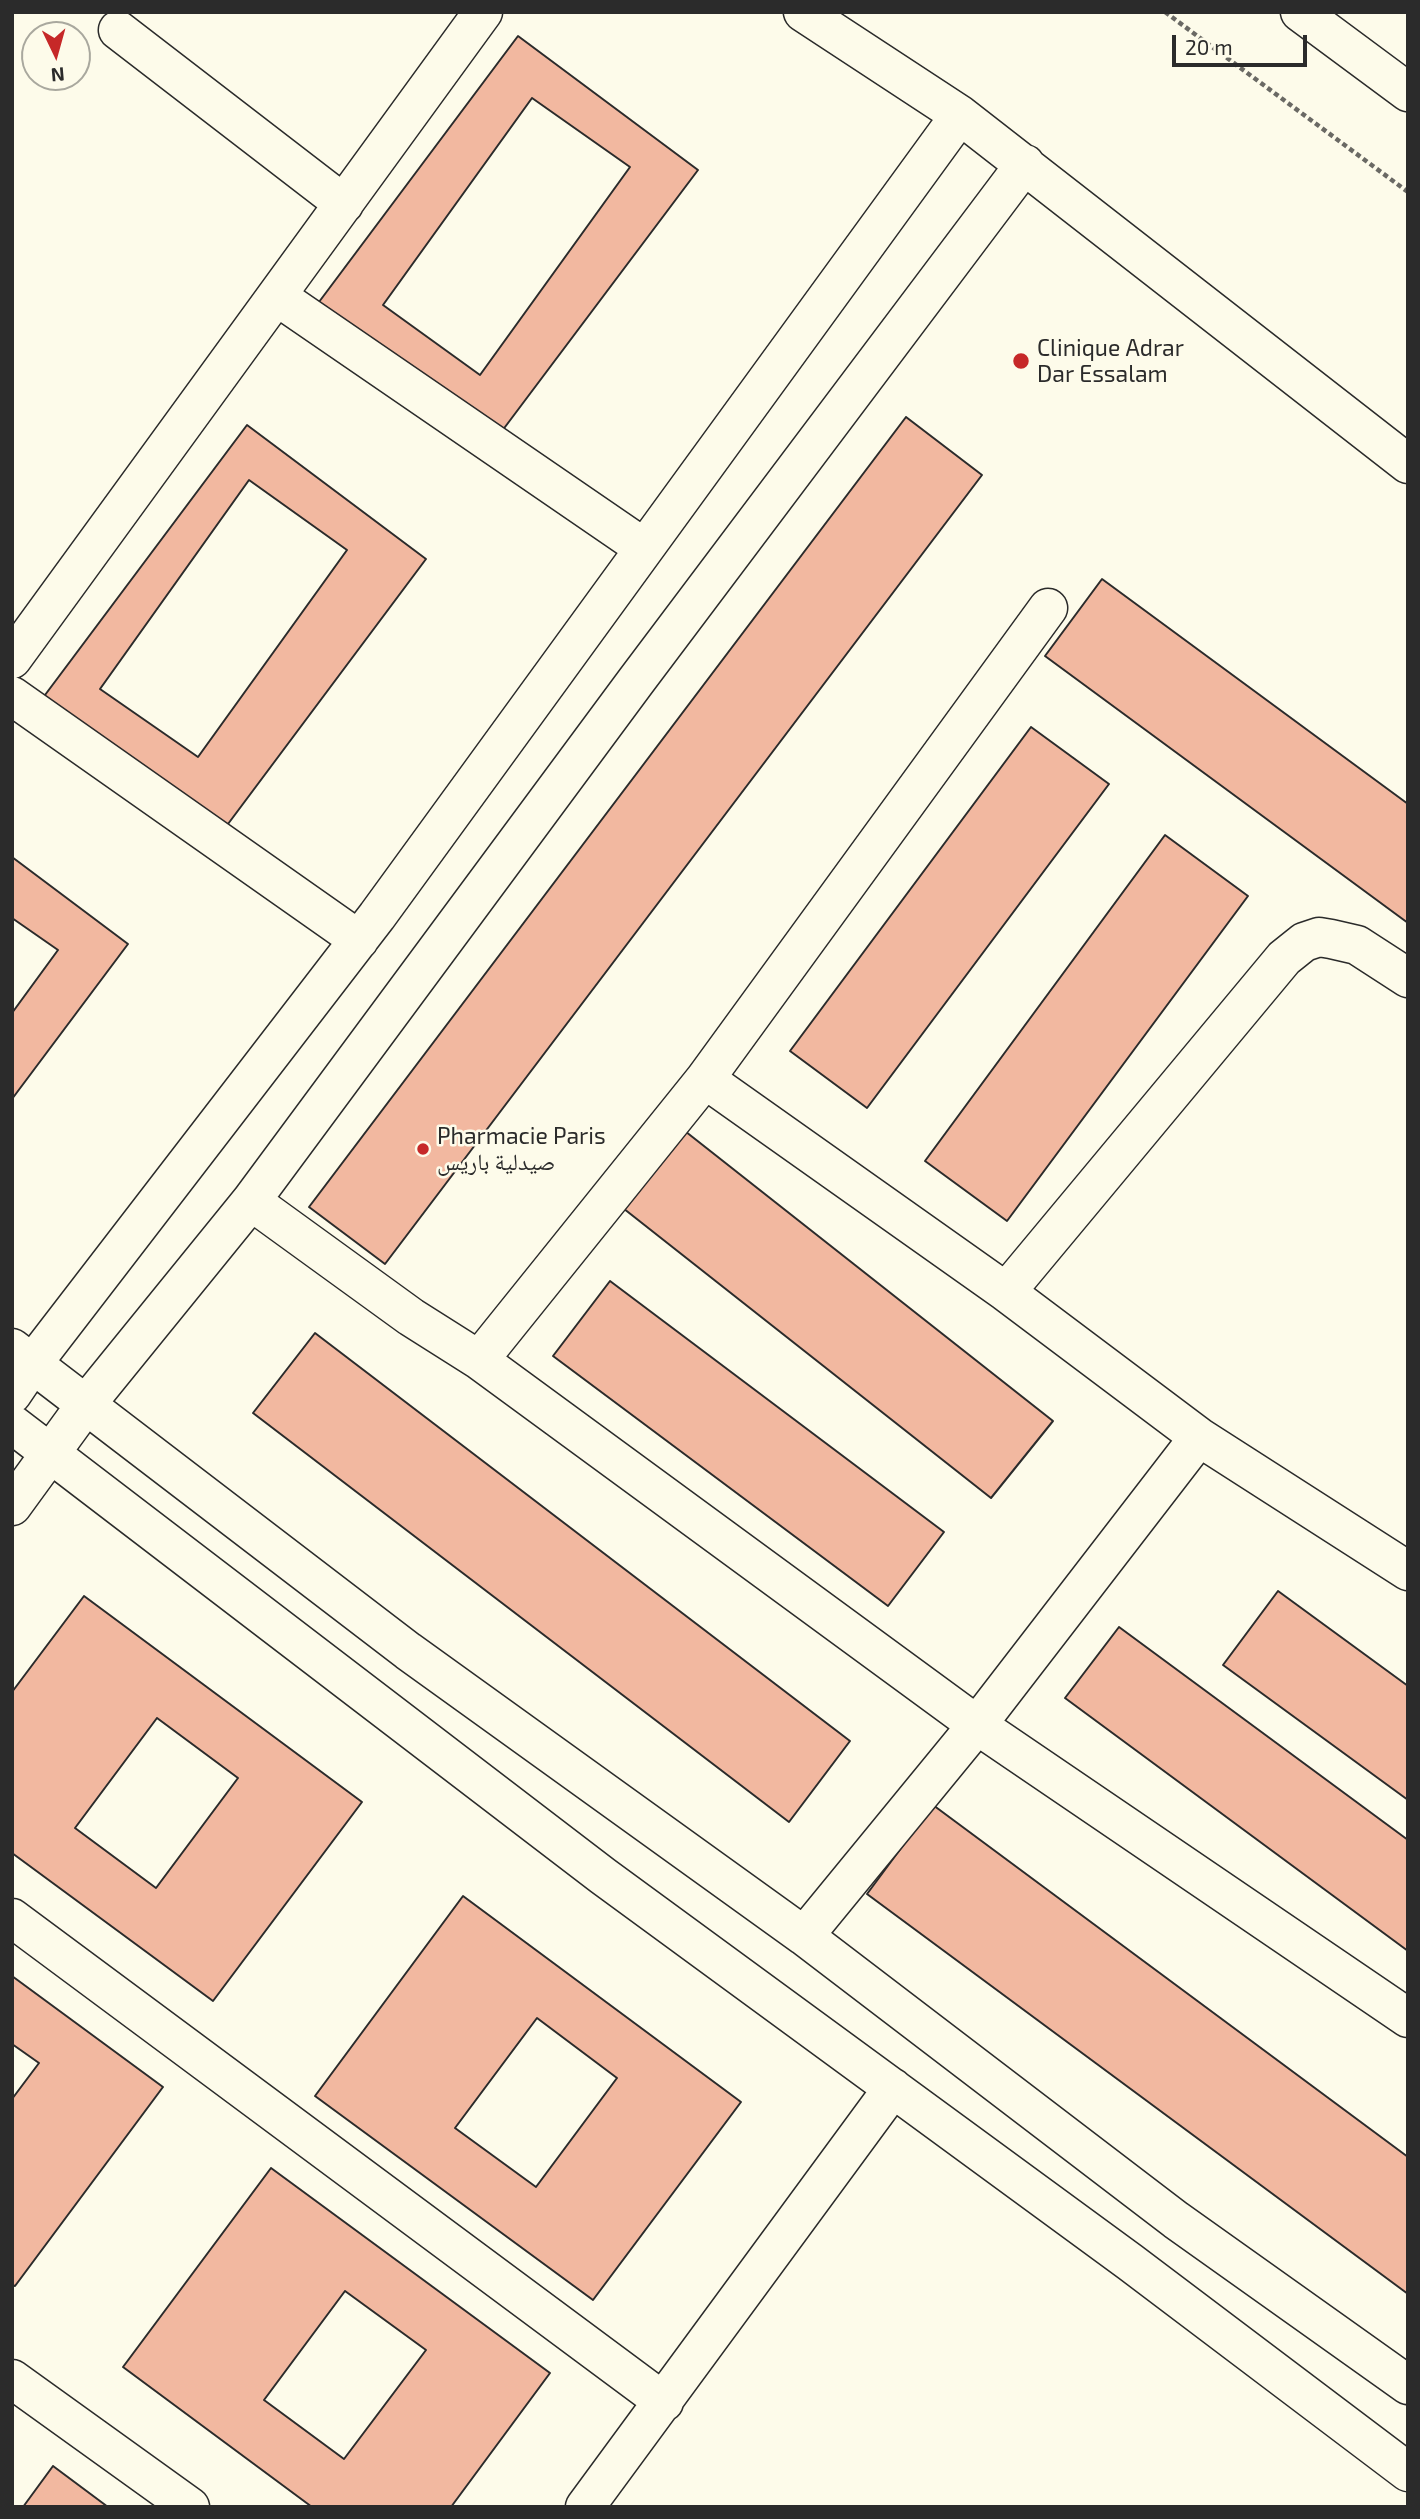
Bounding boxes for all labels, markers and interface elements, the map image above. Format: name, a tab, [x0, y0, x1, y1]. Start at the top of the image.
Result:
north arrow	[21, 21, 91, 91]
scale bar	[1175, 21, 1310, 65]
text: 20 m	[1185, 34, 1233, 59]
text: N	[50, 63, 66, 87]
place label: Clinique Adrar Dar Essalam	[1037, 334, 1184, 388]
marker: Clinique Adrar Dar Essalam	[1011, 351, 1031, 371]
place label: Pharmacie Paris صيدلية باريس	[437, 1122, 606, 1176]
marker: Pharmacie Paris صيدلية باريس	[415, 1141, 431, 1157]

